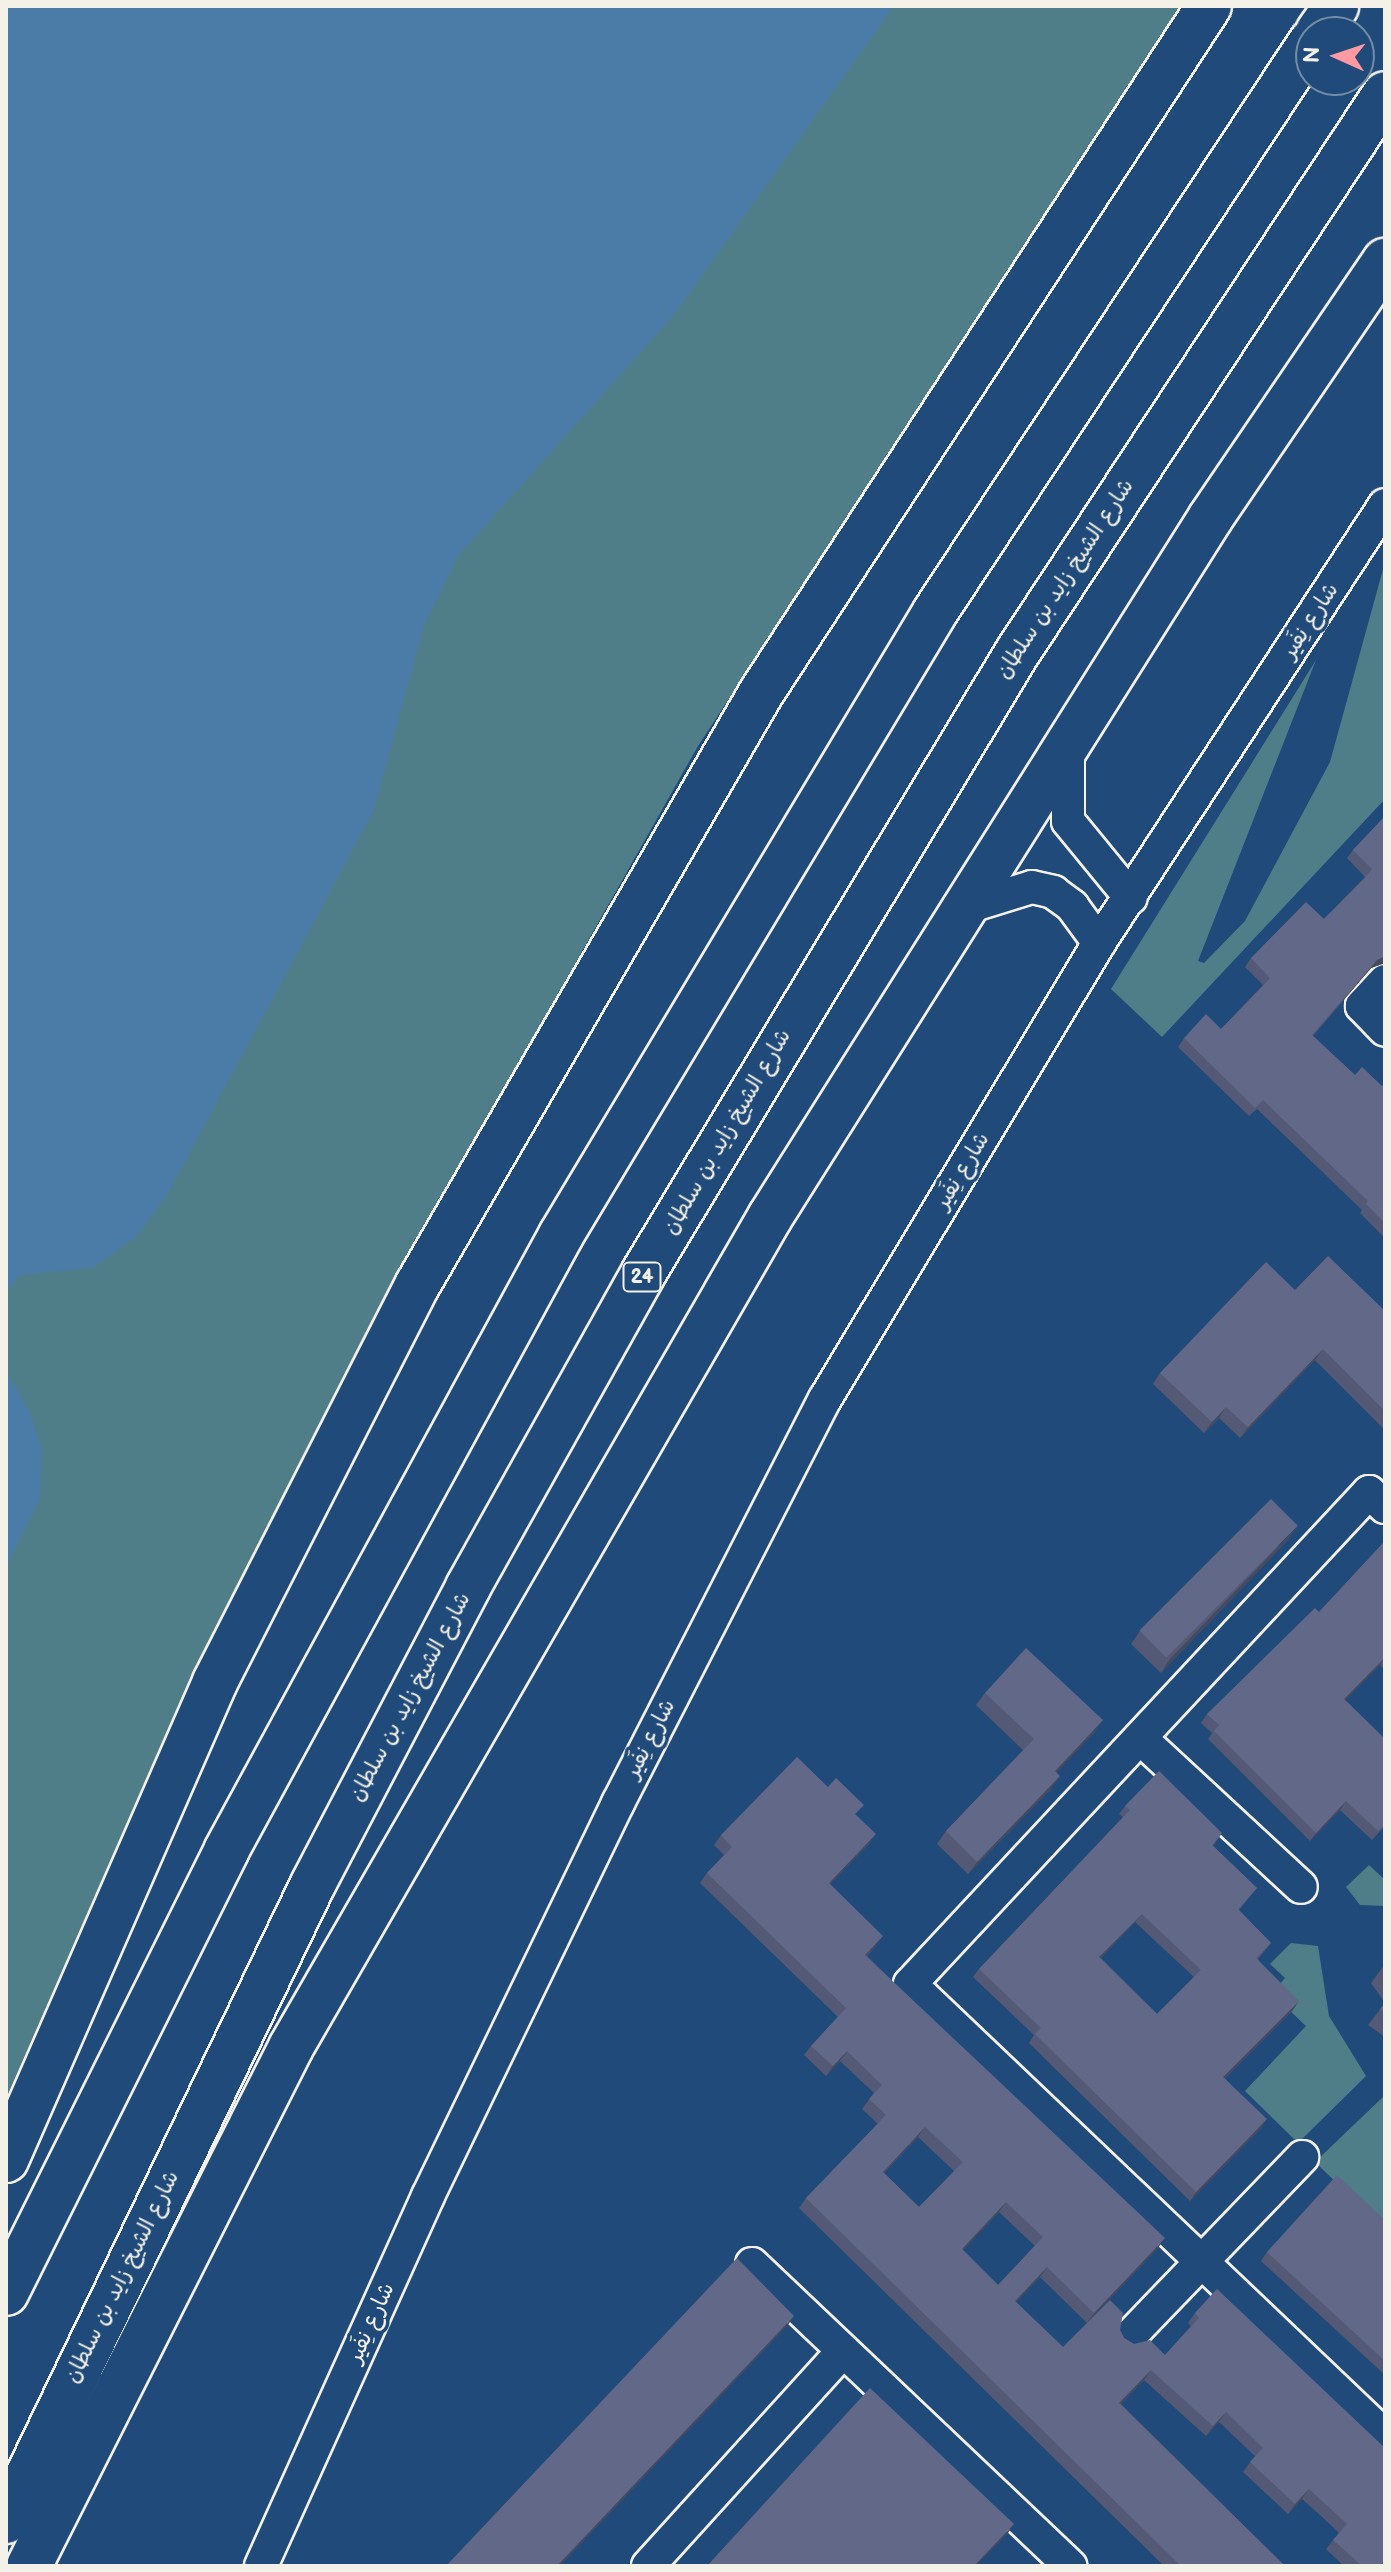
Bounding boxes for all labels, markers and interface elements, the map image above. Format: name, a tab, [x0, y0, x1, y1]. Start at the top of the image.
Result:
north arrow	[1295, 16, 1375, 96]
text: N	[1299, 46, 1326, 64]
street label: شارع الشيخ زايد بن سلطان	[990, 474, 1140, 684]
street label: شارع نِفَير	[1276, 578, 1344, 664]
street label: شارع الشيخ زايد بن سلطان	[657, 1024, 797, 1240]
street label: شارع نِفَير	[929, 1128, 995, 1214]
road number: 24	[622, 1261, 662, 1293]
street label: شارع الشيخ زايد بن سلطان	[344, 1588, 476, 1806]
street label: شارع نِفَير	[619, 1695, 681, 1783]
street label: شارع الشيخ زايد بن سلطان	[59, 2166, 185, 2388]
street label: شارع نِفَير	[342, 2279, 400, 2367]

